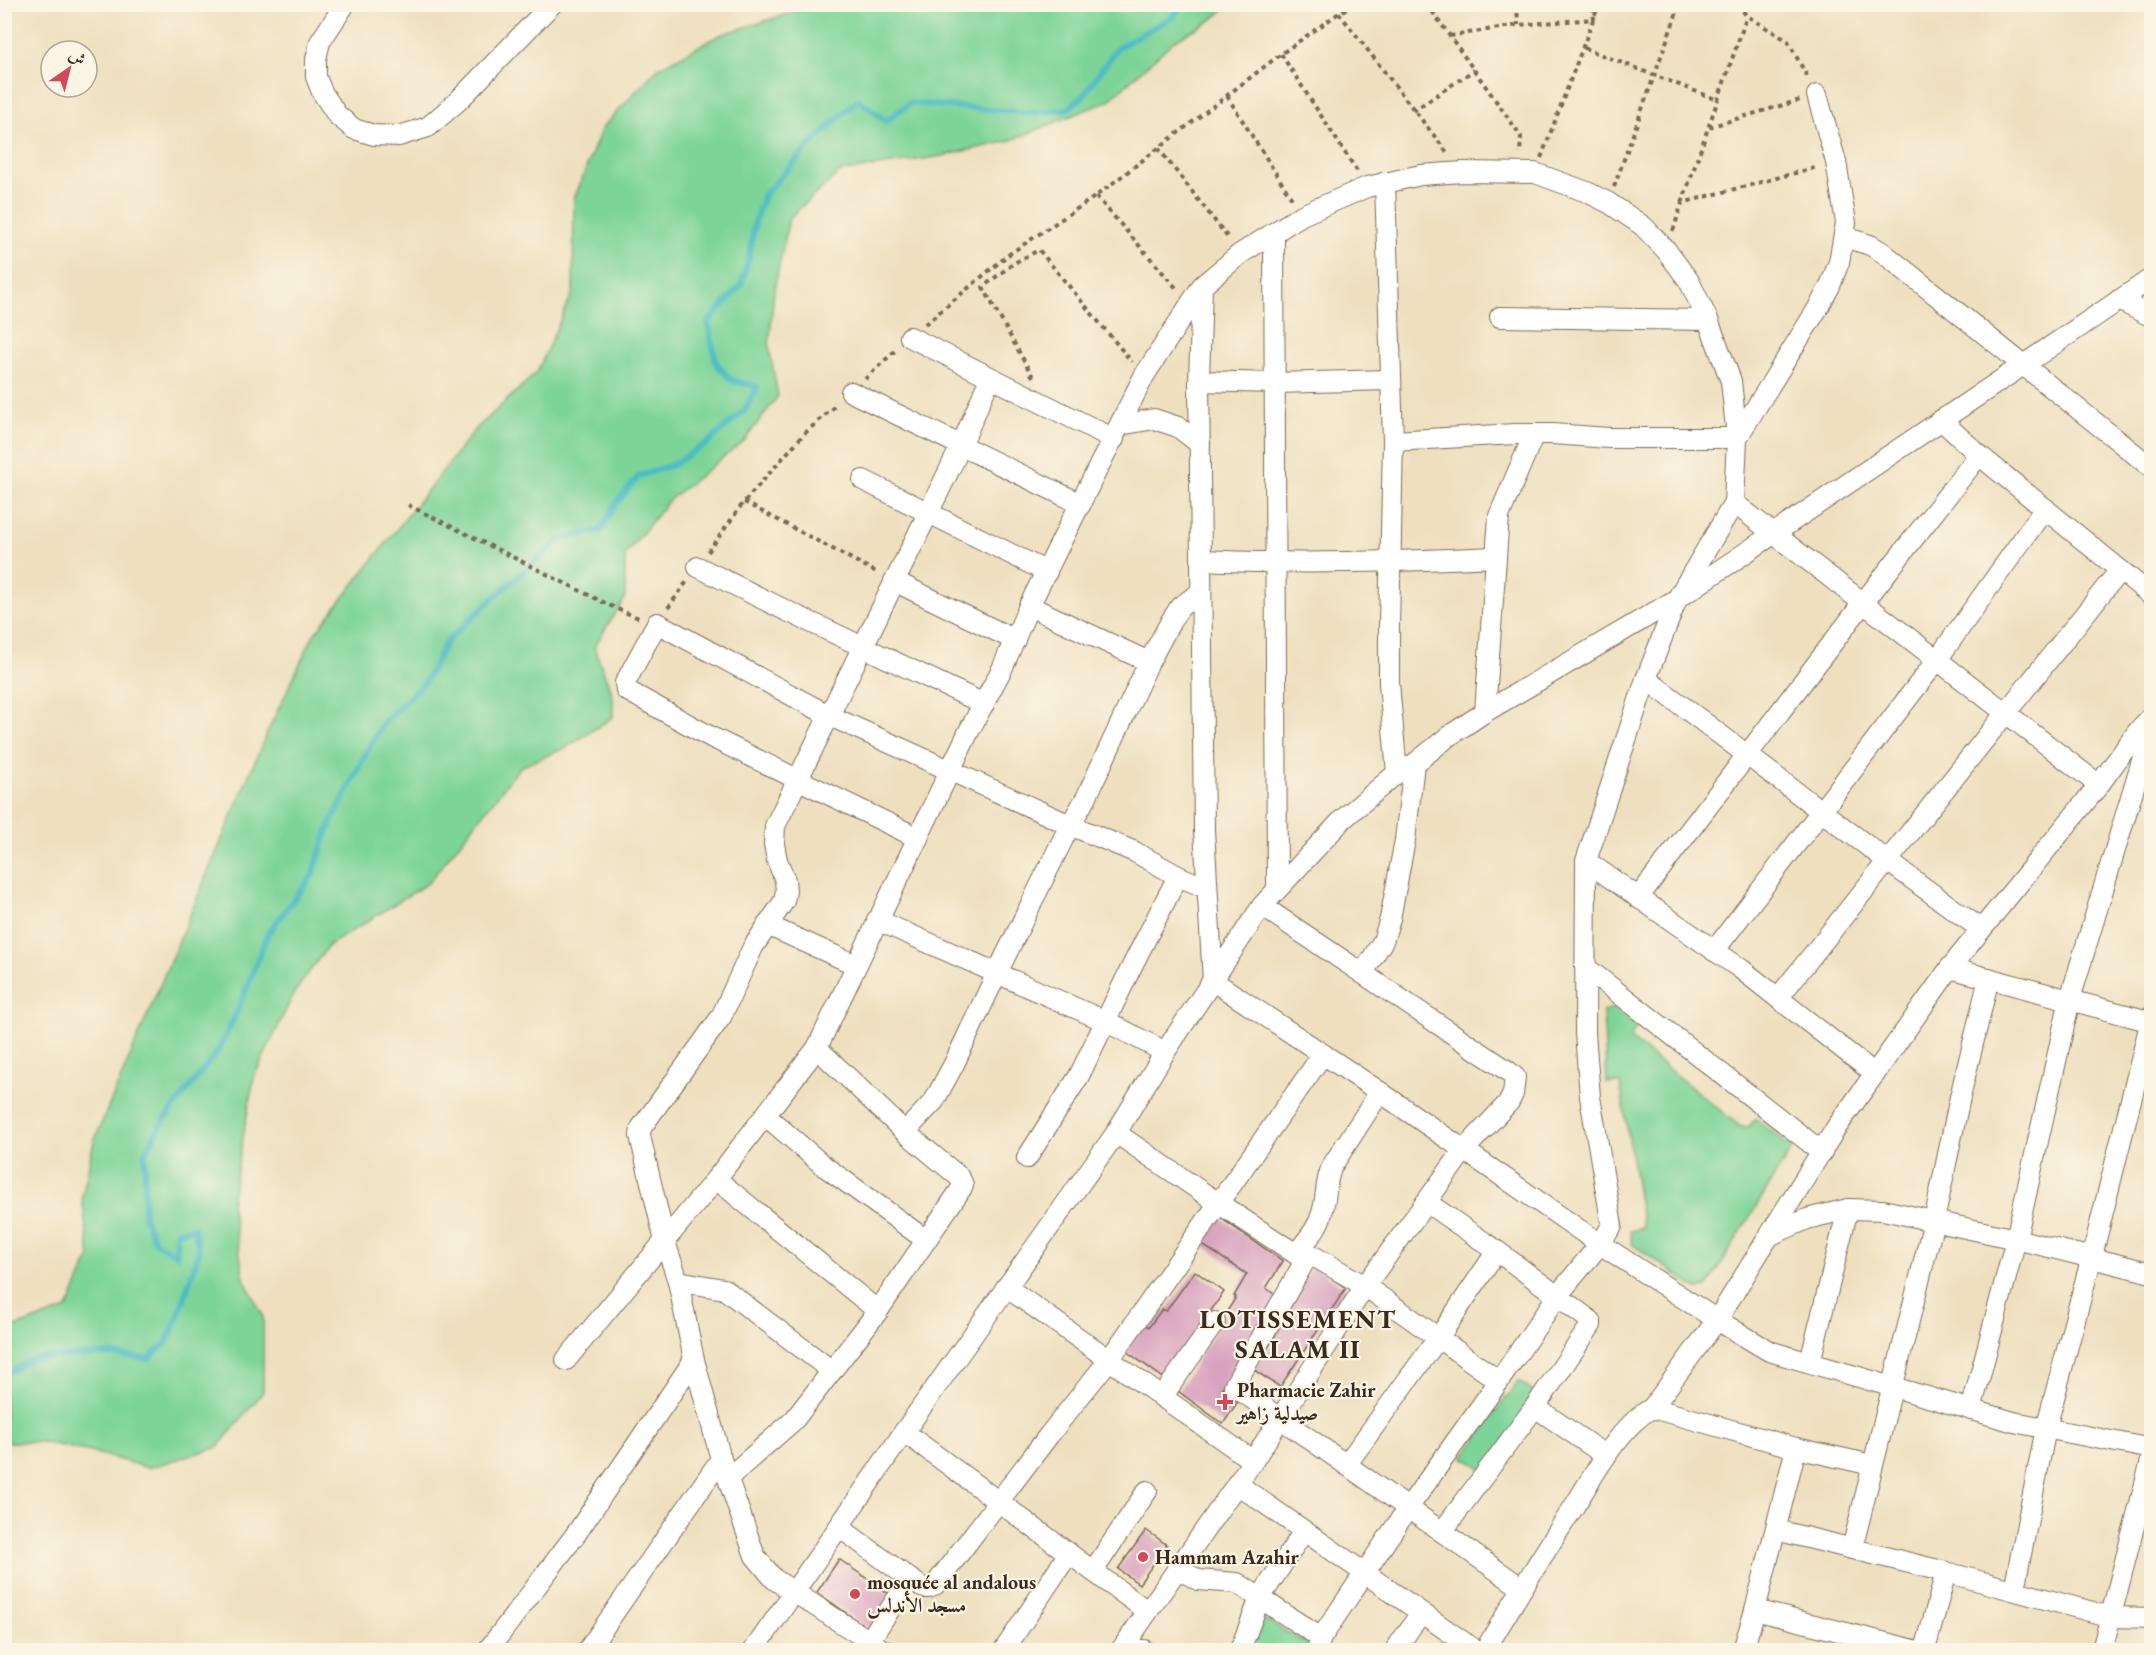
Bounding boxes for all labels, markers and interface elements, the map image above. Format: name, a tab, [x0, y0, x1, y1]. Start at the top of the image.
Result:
north arrow	[39, 39, 99, 99]
text: ش	[65, 44, 90, 70]
district label: LOTISSEMENT SALAM II	[1199, 1302, 1397, 1366]
place label: Pharmacie Zahir صيدلية زاهير	[1235, 1377, 1376, 1426]
marker: Pharmacie Zahir صيدلية زاهير	[1218, 1395, 1232, 1409]
place label: Hammam Azahir	[1155, 1544, 1300, 1570]
marker: Hammam Azahir	[1136, 1550, 1150, 1564]
place label: mosquée al andalous مسجد الأندلس	[867, 1569, 1036, 1619]
marker: mosquée al andalous مسجد الأندلس	[848, 1587, 862, 1601]

